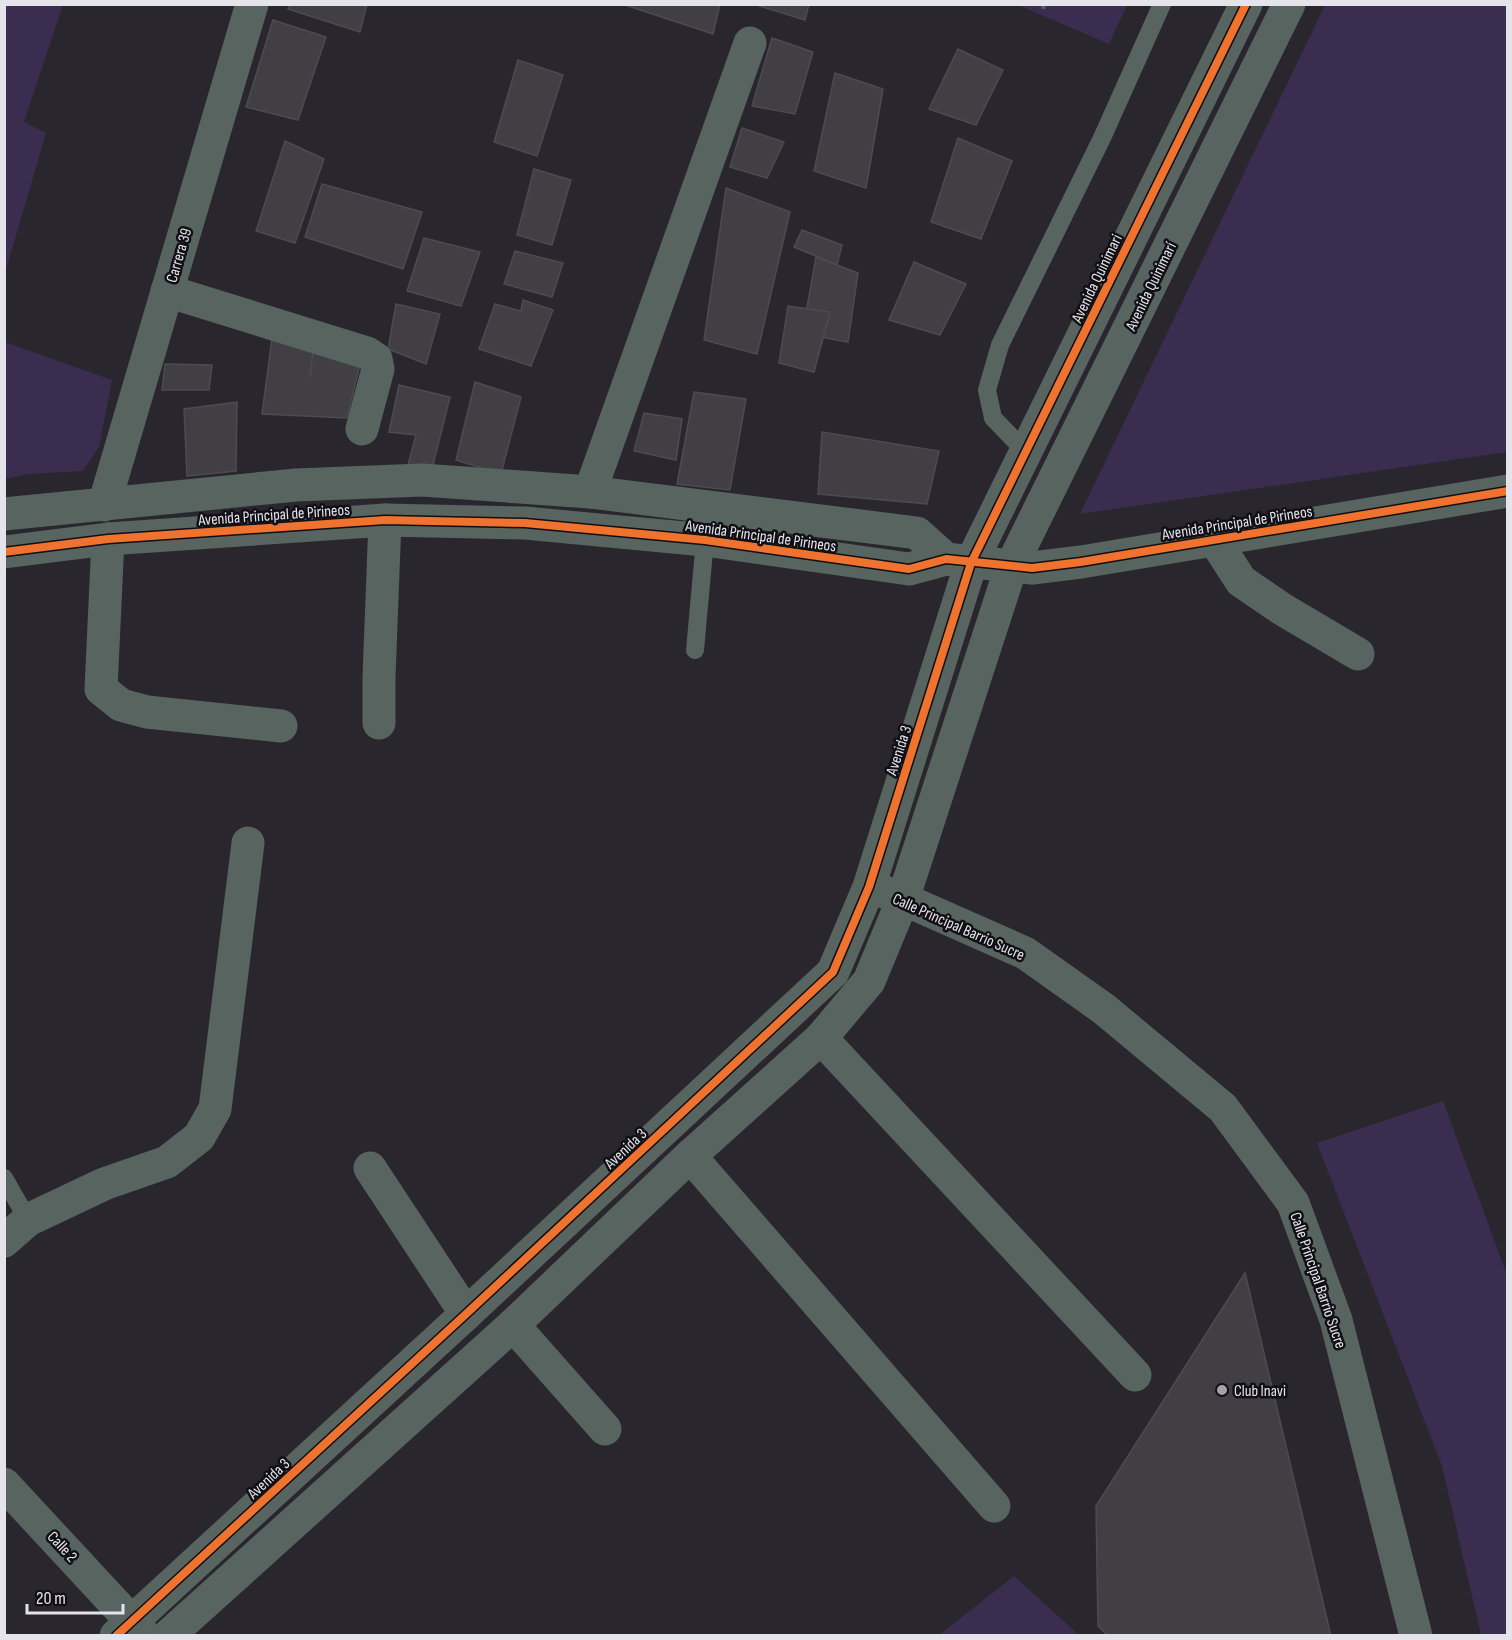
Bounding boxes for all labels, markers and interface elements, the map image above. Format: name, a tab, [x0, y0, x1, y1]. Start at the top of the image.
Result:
street label: Carrera 39	[163, 226, 196, 285]
street label: Avenida Quinimari	[1067, 231, 1127, 327]
street label: Avenida Quinimarí	[1121, 239, 1181, 335]
street label: Avenida Principal de Pirineos	[197, 501, 351, 530]
street label: Avenida Principal de Pirineos	[1160, 502, 1314, 545]
street label: Avenida Principal de Pirineos	[683, 516, 838, 556]
street label: Avenida 3	[882, 723, 916, 779]
street label: Calle Principal Barrio Sucre	[889, 890, 1027, 965]
street label: Avenida 3	[600, 1125, 651, 1174]
street label: Calle Principal Barrio Sucre	[1285, 1210, 1350, 1351]
place label: Club Inavi	[1234, 1382, 1286, 1401]
marker: Club Inavi	[1215, 1383, 1229, 1397]
street label: Avenida 3	[243, 1455, 294, 1504]
street label: Calle 2	[43, 1528, 81, 1566]
scale bar	[27, 1577, 123, 1615]
text: 20 m	[36, 1588, 66, 1609]

